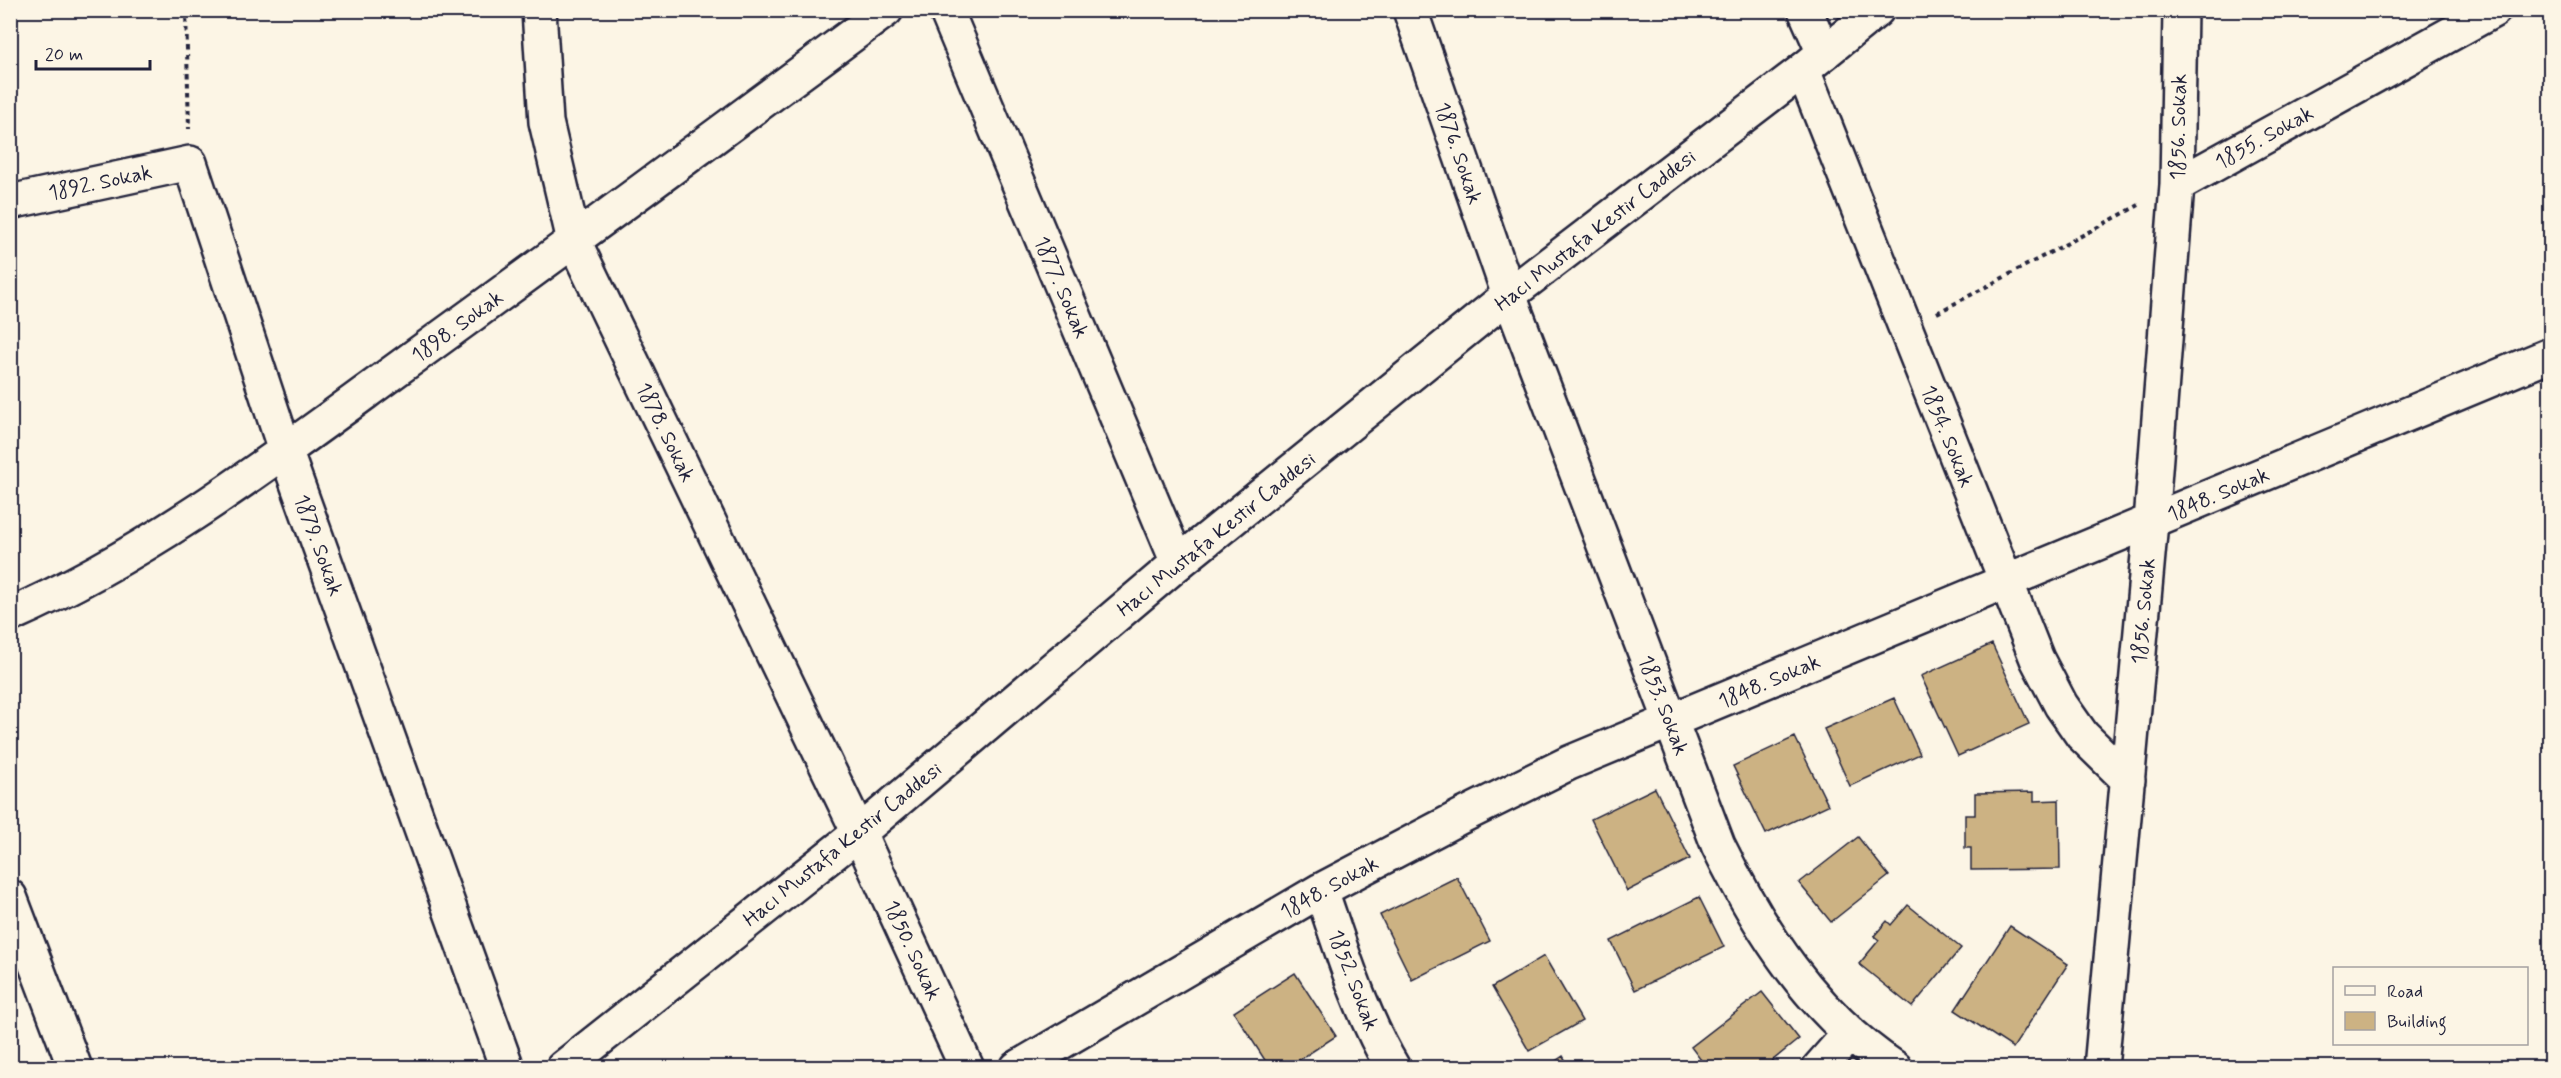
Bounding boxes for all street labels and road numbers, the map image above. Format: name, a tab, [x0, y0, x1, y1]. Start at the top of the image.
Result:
street label: 1856. Sokak	[2164, 74, 2194, 181]
street label: 1876. Sokak	[1427, 98, 1489, 208]
street label: 1855. Sokak	[2210, 99, 2319, 176]
street label: Hacı Mustafa Kestir Caddesi	[1489, 143, 1702, 318]
street label: 1892. Sokak	[46, 158, 155, 208]
street label: 1877. Sokak	[1027, 232, 1095, 343]
street label: 1898. Sokak	[406, 284, 509, 370]
street label: 1878. Sokak	[629, 378, 701, 487]
street label: 1854. Sokak	[1914, 381, 1980, 492]
street label: Hacı Mustafa Kestir Caddesi	[1111, 446, 1322, 624]
street label: 1848. Sokak	[2163, 461, 2274, 529]
street label: 1879. Sokak	[287, 491, 349, 600]
street label: 1856. Sokak	[2125, 557, 2163, 665]
street label: 1848. Sokak	[1714, 648, 1825, 716]
street label: 1853. Sokak	[1631, 651, 1695, 759]
street label: Hacı Mustafa Kestir Caddesi	[737, 756, 948, 934]
street label: 1848. Sokak	[1275, 849, 1384, 926]
street label: 1850. Sokak	[877, 896, 947, 1005]
street label: 1852. Sokak	[1321, 926, 1385, 1035]

